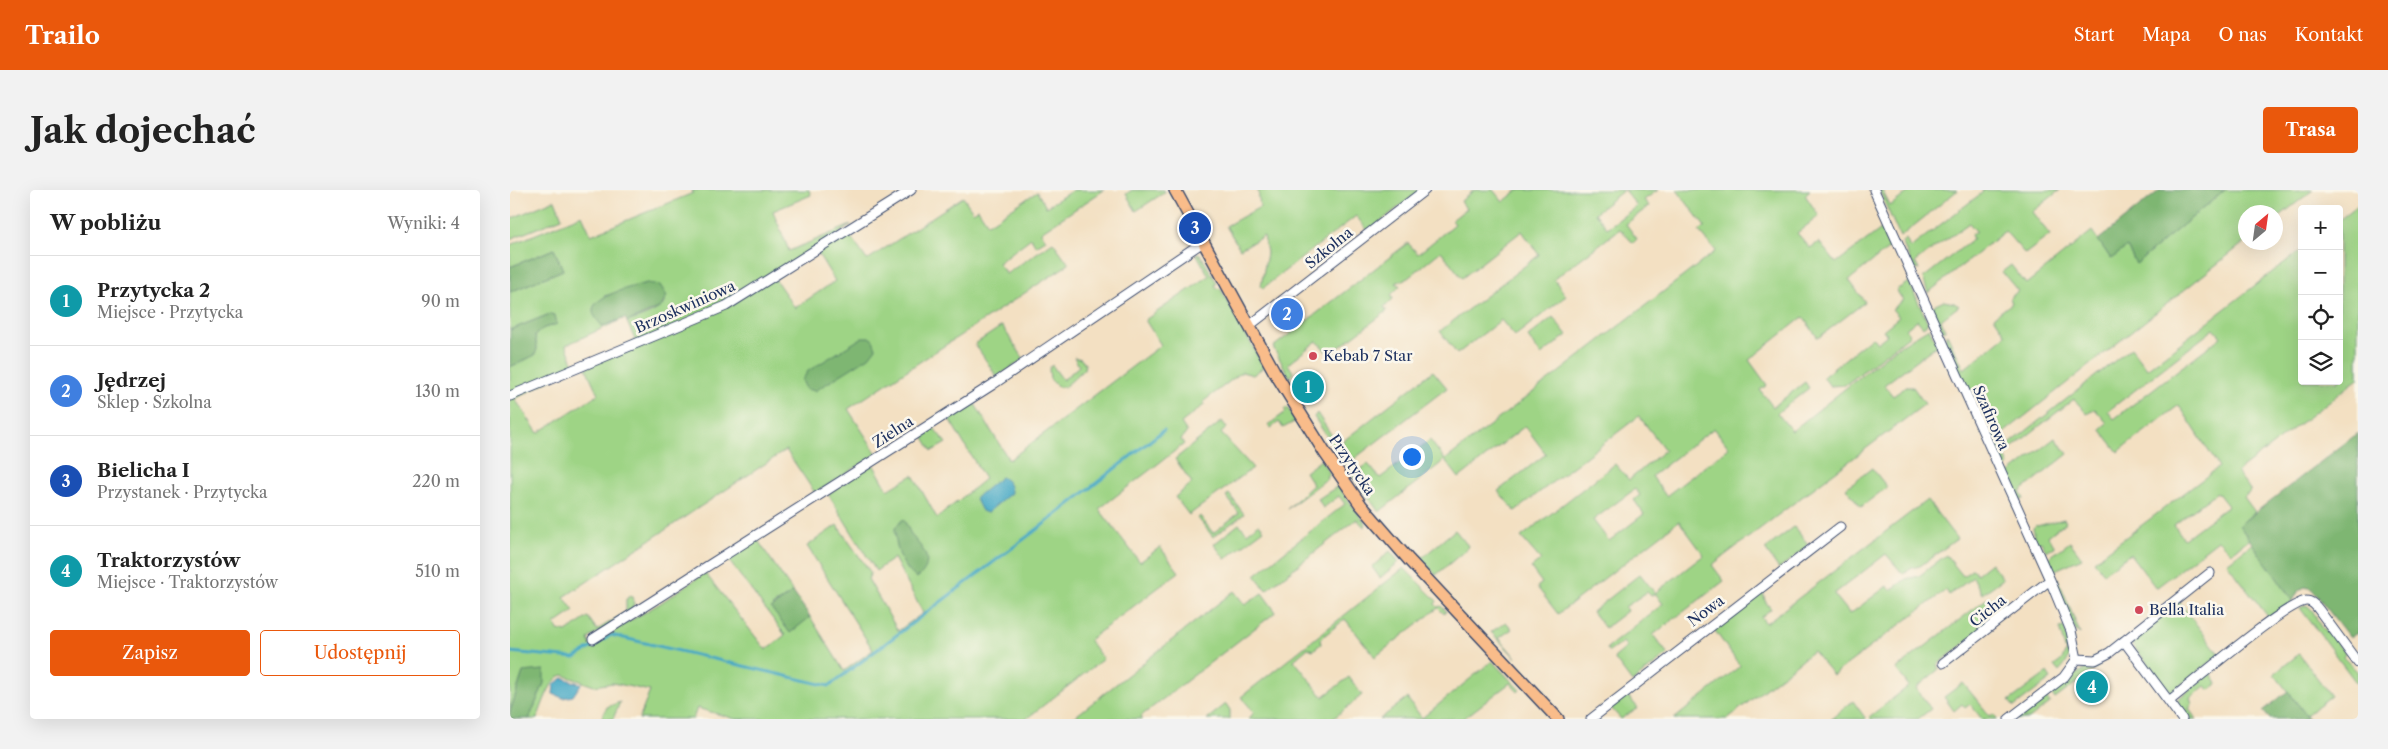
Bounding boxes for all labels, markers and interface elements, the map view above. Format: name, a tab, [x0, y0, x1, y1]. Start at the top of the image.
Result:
text: Trailo	[25, 21, 100, 50]
text: Start	[2074, 24, 2114, 46]
text: Mapa	[2142, 24, 2190, 46]
text: O nas	[2218, 24, 2267, 46]
text: Kontakt	[2295, 24, 2363, 46]
button: Trasa	[2263, 107, 2358, 153]
text: Jak dojechać	[30, 109, 256, 152]
north arrow	[2238, 205, 2283, 250]
map controls	[2298, 205, 2343, 385]
button: +	[2298, 205, 2343, 250]
pin: 3	[1179, 209, 1211, 247]
text: W pobliżu	[50, 210, 161, 235]
text: Wyniki: 4	[387, 213, 460, 233]
street label: Szkolna	[1301, 223, 1356, 273]
button: −	[2298, 250, 2343, 295]
street label: Brzoskwiniowa	[632, 276, 738, 337]
text: Przytycka 2	[97, 279, 210, 302]
text: 1	[62, 291, 70, 311]
text: 90 m	[421, 291, 460, 311]
pin: 2	[1271, 295, 1303, 333]
button: locate	[2298, 295, 2343, 340]
text: Miejsce · Przytycka	[97, 302, 243, 322]
button: layers	[2298, 340, 2343, 385]
place label: Kebab 7 Star	[1323, 346, 1413, 365]
marker: Kebab 7 Star	[1307, 350, 1319, 362]
pin: 1	[1292, 368, 1324, 406]
text: Jędrzej	[97, 369, 166, 392]
text: 2	[61, 381, 71, 401]
text: 130 m	[415, 381, 460, 401]
street label: Szafirowa	[1969, 383, 2014, 453]
text: Sklep · Szkolna	[97, 392, 212, 412]
street label: Zielna	[869, 411, 917, 452]
street label: Przytycka	[1325, 431, 1380, 499]
your location	[1399, 444, 1425, 470]
text: Bielicha I	[97, 459, 190, 482]
text: 3	[61, 471, 71, 491]
text: 220 m	[412, 471, 460, 491]
text: Przystanek · Przytycka	[97, 482, 267, 502]
text: Traktorzystów	[97, 549, 240, 572]
text: 4	[61, 561, 71, 581]
text: 510 m	[415, 561, 460, 581]
text: Miejsce · Traktorzystów	[97, 572, 278, 592]
street label: Cicha	[1966, 590, 2010, 631]
street label: Nowa	[1684, 591, 1728, 630]
place label: Bella Italia	[2149, 600, 2224, 619]
marker: Bella Italia	[2133, 604, 2145, 616]
button: Zapisz	[50, 630, 250, 676]
button: Udostępnij	[260, 630, 460, 676]
pin: 4	[2076, 668, 2108, 706]

